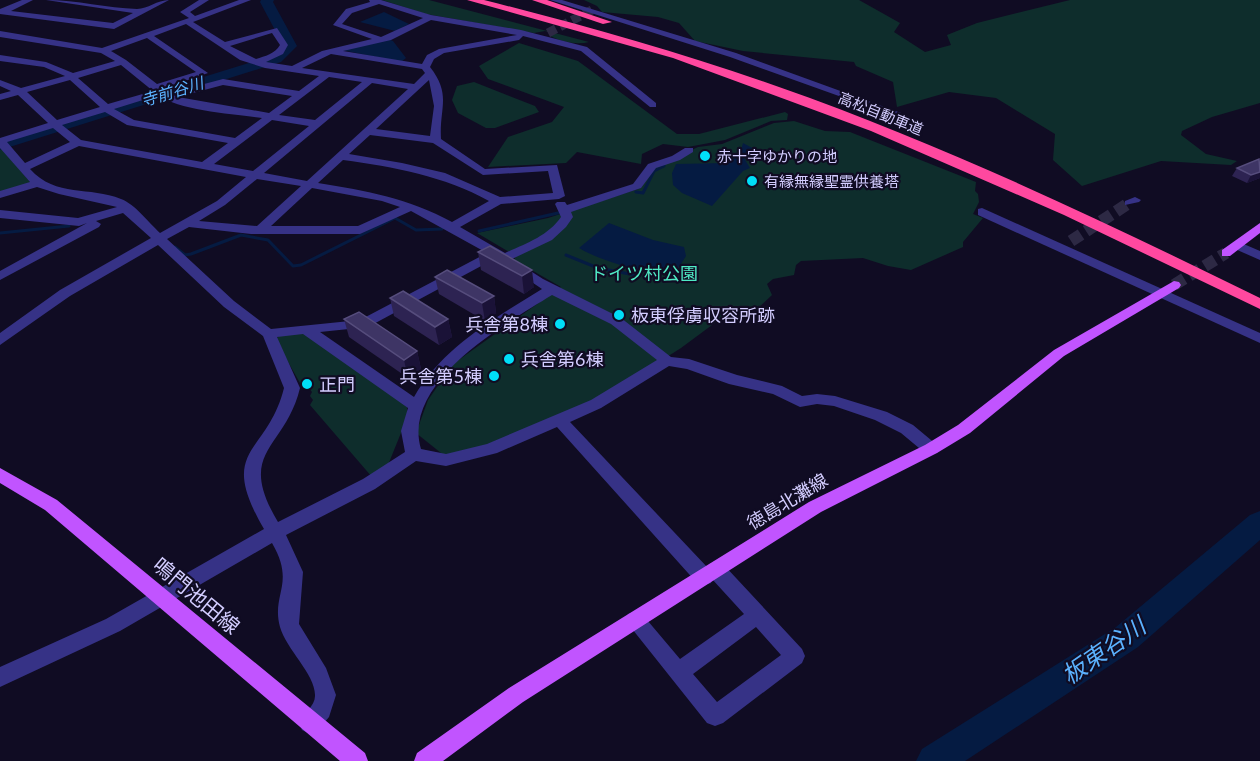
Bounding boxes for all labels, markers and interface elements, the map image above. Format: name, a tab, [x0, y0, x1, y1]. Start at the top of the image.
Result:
water label: 寺前谷川	[139, 72, 207, 109]
street label: 高松自動車道	[836, 88, 926, 138]
place label: 赤十字ゆかりの地	[717, 147, 837, 165]
marker: 赤十字ゆかりの地	[698, 149, 712, 163]
place label: 有縁無縁聖霊供養塔	[764, 172, 899, 190]
marker: 有縁無縁聖霊供養塔	[745, 174, 759, 188]
park label: ドイツ村公園	[590, 262, 698, 284]
place label: 板東俘虜収容所跡	[631, 304, 775, 326]
marker: 板東俘虜収容所跡	[612, 308, 626, 322]
place label: 兵舎第8棟	[466, 313, 548, 335]
marker: 兵舎第8棟	[553, 317, 567, 331]
place label: 兵舎第6棟	[521, 348, 603, 370]
marker: 兵舎第6棟	[502, 352, 516, 366]
place label: 兵舎第5棟	[400, 365, 482, 387]
marker: 兵舎第5棟	[487, 369, 501, 383]
place label: 正門	[319, 373, 355, 395]
marker: 正門	[300, 377, 314, 391]
street label: 徳島北灘線	[743, 468, 831, 534]
street label: 鳴門池田線	[149, 552, 245, 638]
water label: 板東谷川	[1055, 609, 1153, 689]

